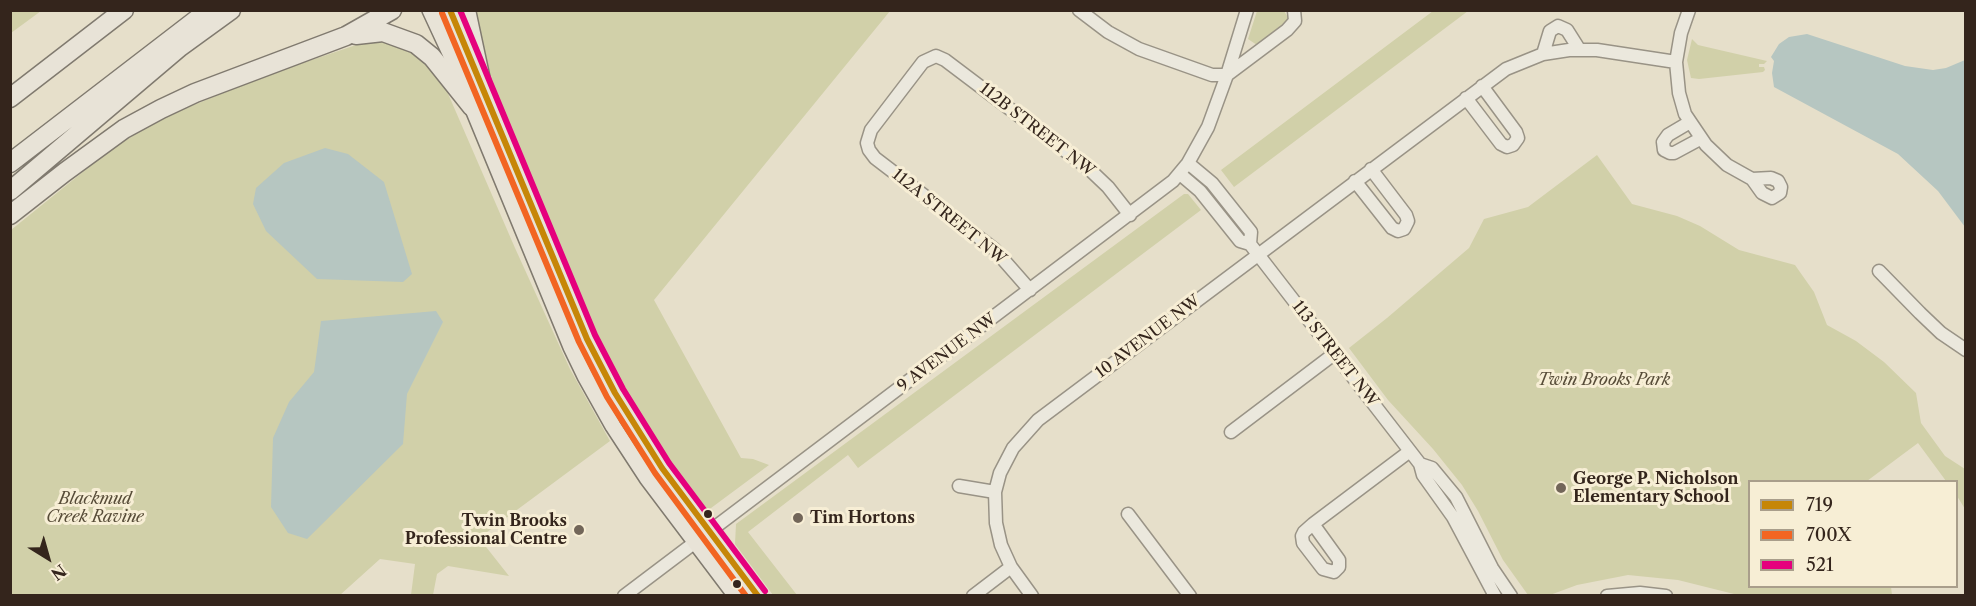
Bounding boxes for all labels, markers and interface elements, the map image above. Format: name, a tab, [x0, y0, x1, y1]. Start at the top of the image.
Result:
street label: 112B STREET NW	[976, 79, 1098, 181]
street label: 112A STREET NW	[888, 165, 1010, 269]
street label: 10 AVENUE NW	[1092, 291, 1204, 383]
street label: 113 STREET NW	[1288, 297, 1382, 411]
street label: 9 AVENUE NW	[894, 310, 1000, 396]
park label: Twin Brooks Park	[1538, 370, 1670, 390]
place label: George P. Nicholson Elementary School	[1573, 469, 1739, 507]
legend	[1748, 480, 1958, 588]
marker: George P. Nicholson Elementary School	[1554, 481, 1568, 495]
park label: Blackmud Creek Ravine	[46, 489, 144, 527]
text: 719	[1806, 494, 1833, 516]
unlabelled marker	[702, 508, 714, 520]
place label: Tim Hortons	[810, 508, 915, 528]
place label: Twin Brooks Professional Centre	[405, 511, 567, 549]
marker: Tim Hortons	[791, 511, 805, 525]
marker: Twin Brooks Professional Centre	[572, 523, 586, 537]
text: 700X	[1806, 524, 1852, 546]
north arrow	[18, 528, 78, 588]
text: 521	[1806, 554, 1834, 576]
text: N	[47, 560, 70, 585]
unlabelled marker	[731, 578, 743, 590]

